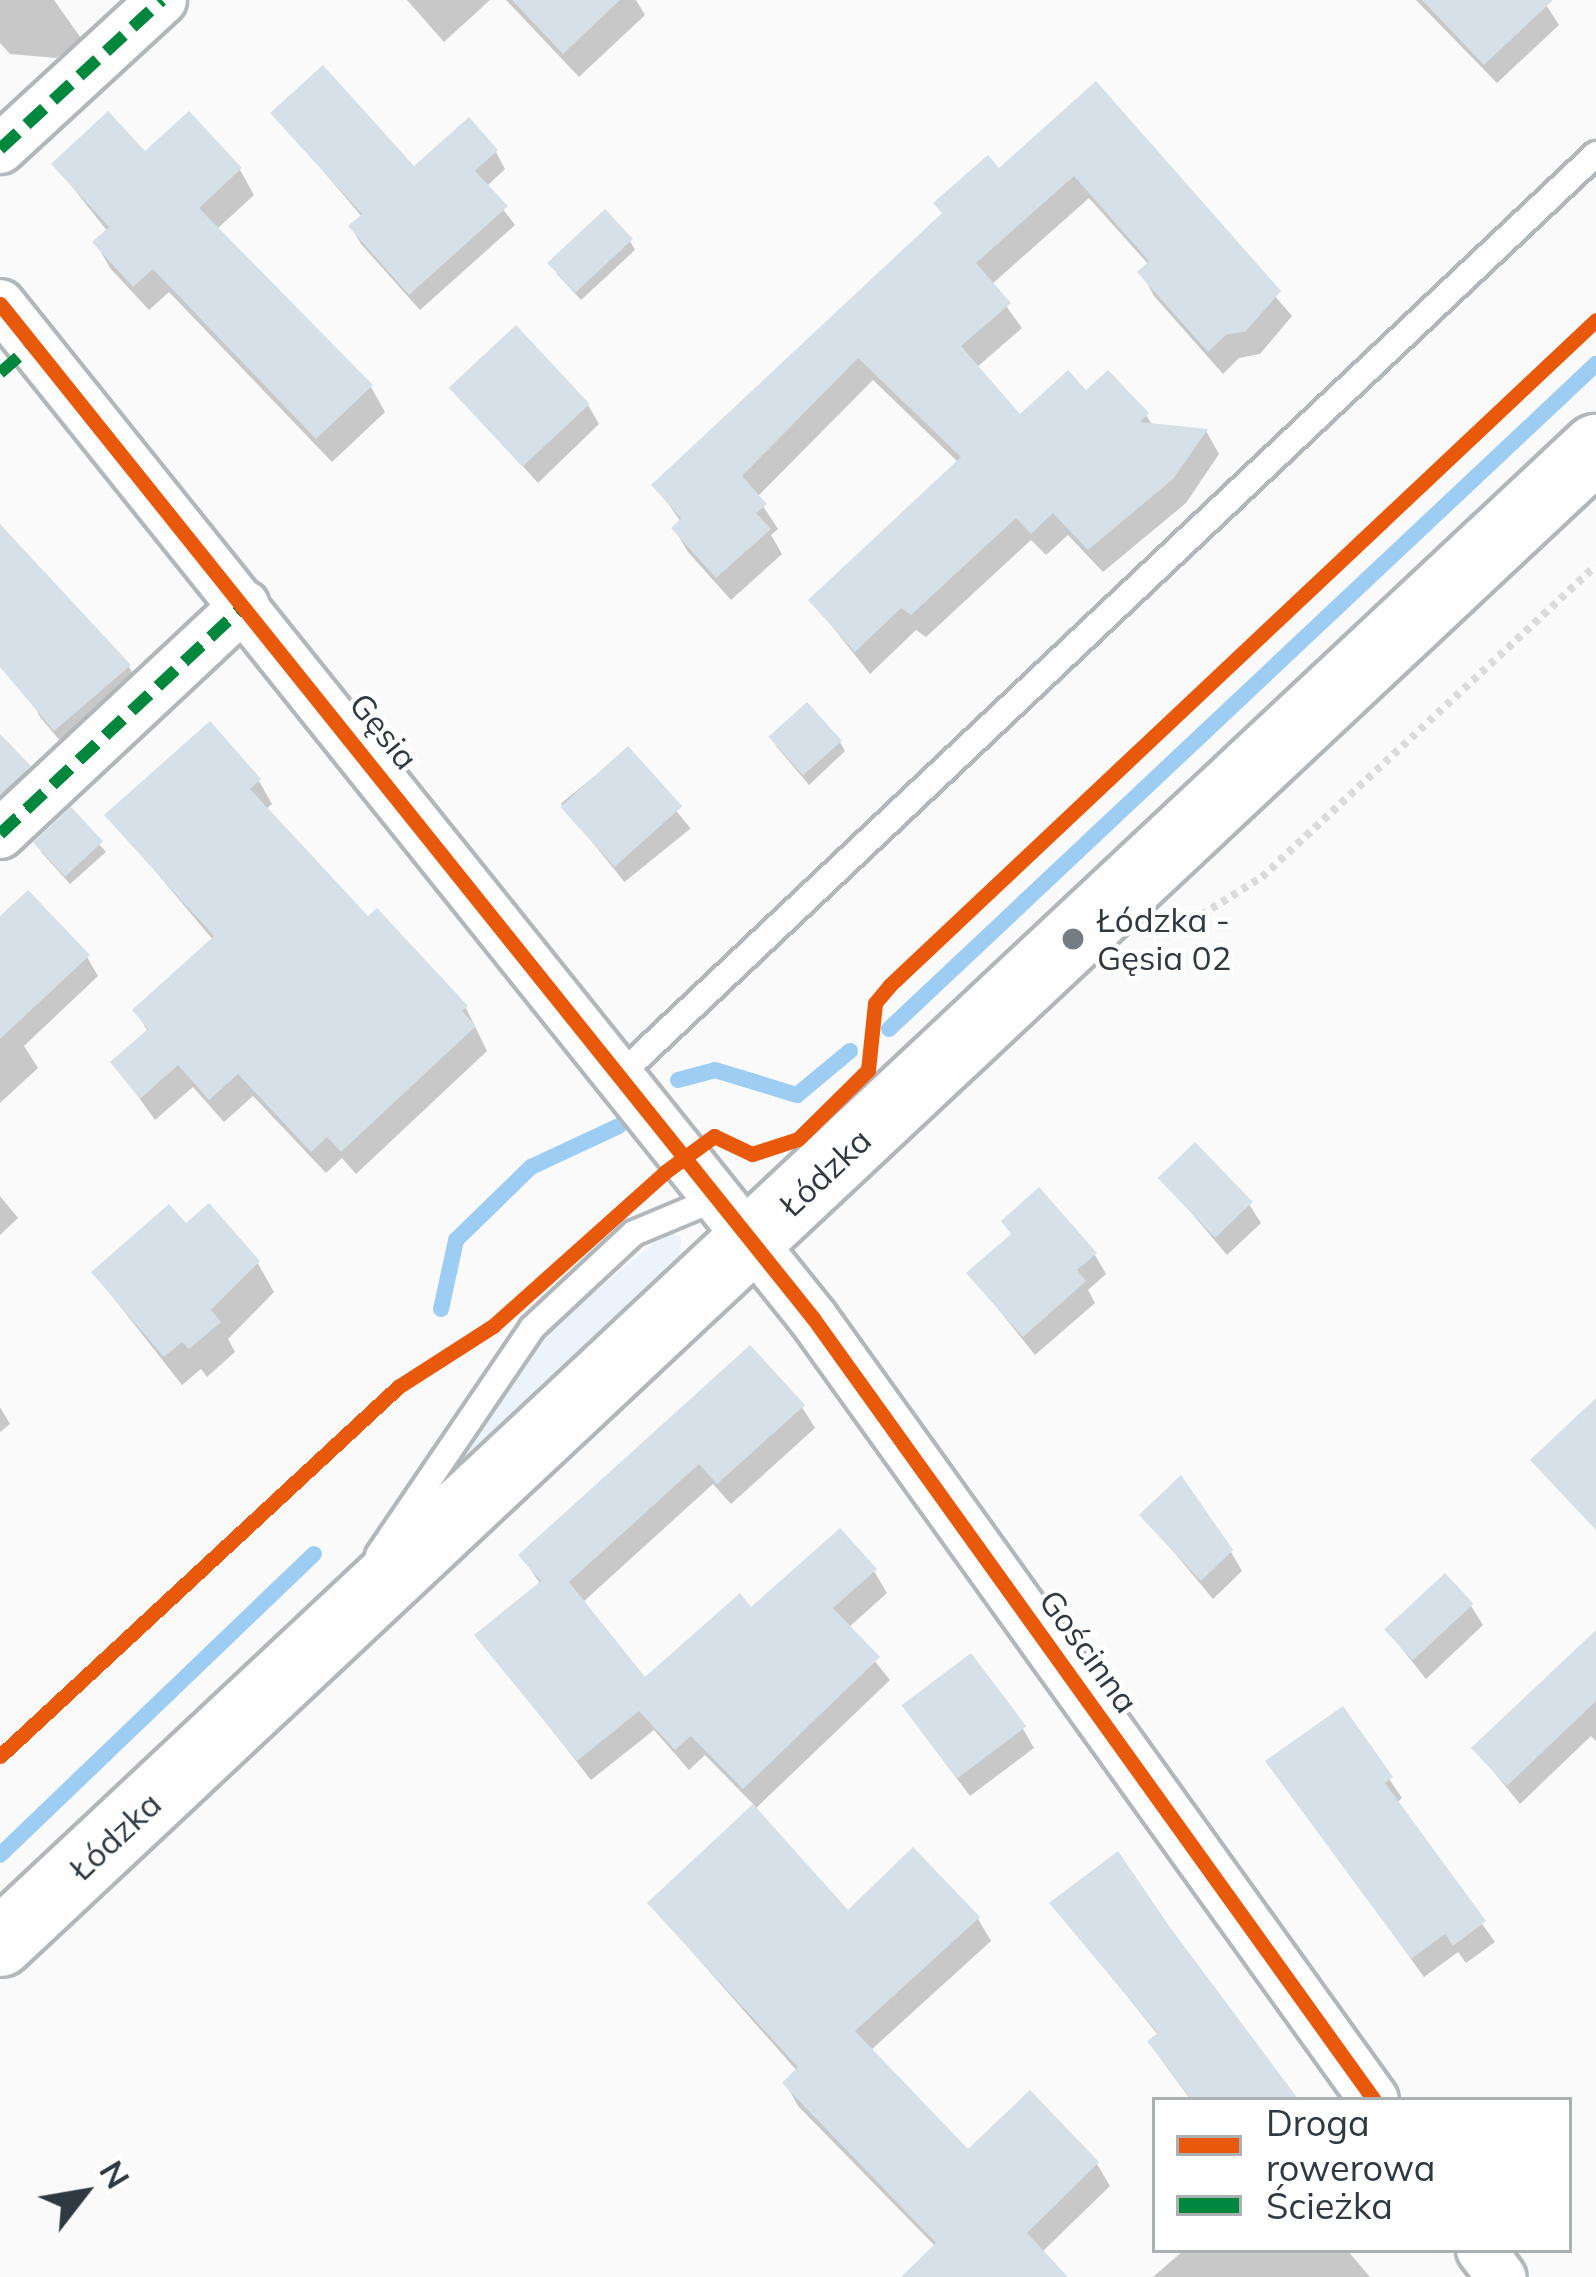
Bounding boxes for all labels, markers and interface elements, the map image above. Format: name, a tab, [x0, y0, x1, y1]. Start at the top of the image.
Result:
street label: Gęsia	[342, 685, 426, 777]
place label: Łódzka - Gęsia 02	[1097, 900, 1231, 978]
marker: Łódzka - Gęsia 02	[1060, 926, 1086, 952]
street label: Łódzka	[771, 1120, 879, 1224]
street label: Gościnna	[1031, 1582, 1147, 1720]
street label: Łódzka	[61, 1784, 169, 1888]
legend	[1152, 2097, 1572, 2253]
text: Droga rowerowa	[1266, 2100, 1435, 2190]
north arrow	[24, 2133, 144, 2253]
text: N	[91, 2153, 139, 2195]
text: Ścieżka	[1266, 2183, 1393, 2228]

